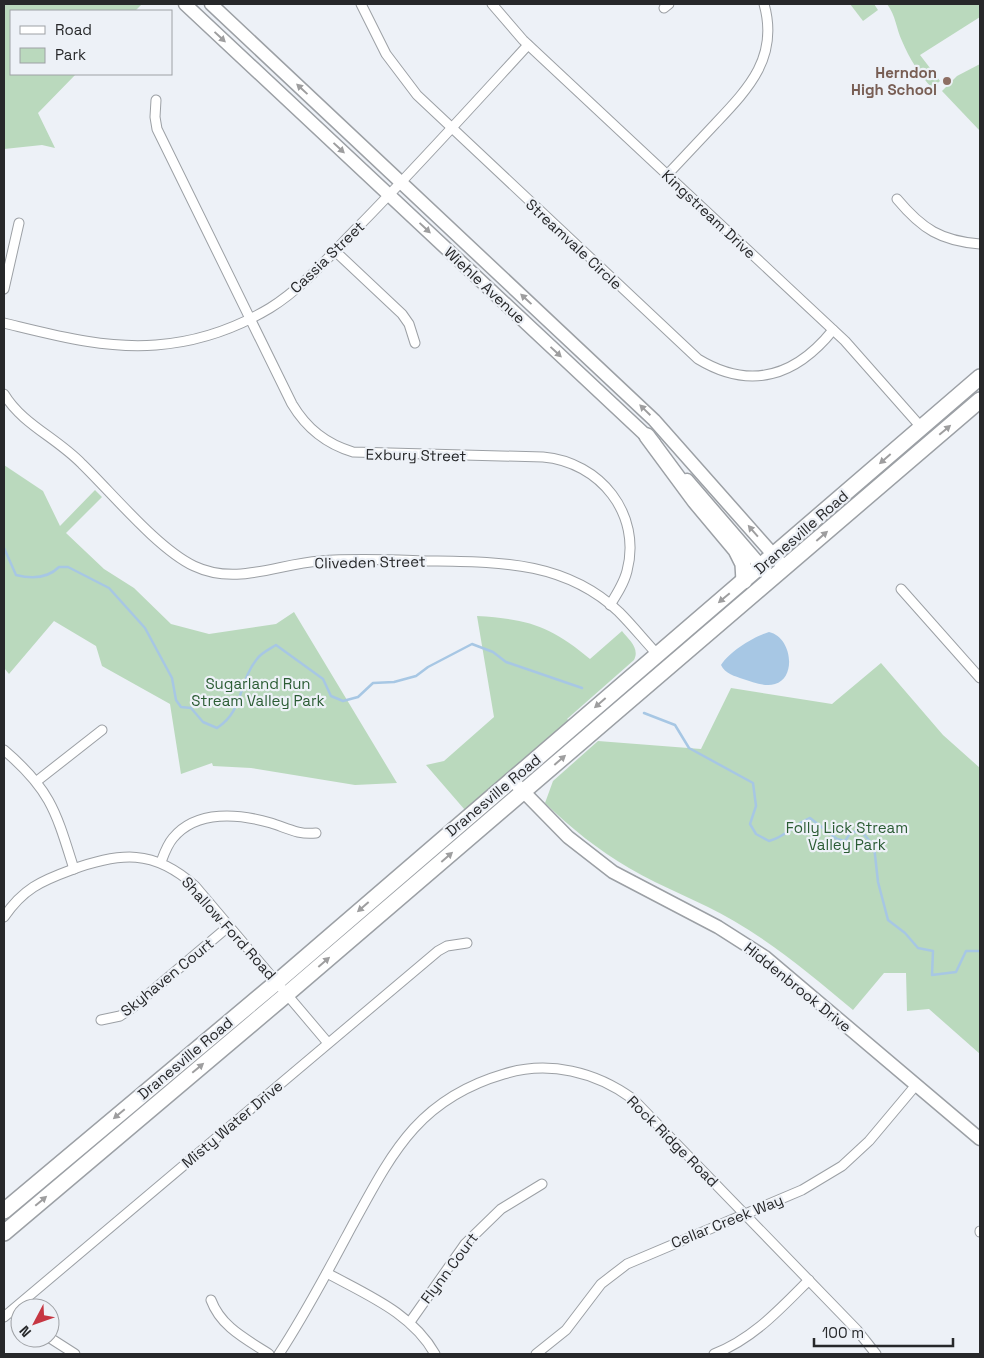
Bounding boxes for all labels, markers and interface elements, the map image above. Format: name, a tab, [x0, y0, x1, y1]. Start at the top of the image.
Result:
legend	[10, 10, 172, 75]
text: Road	[55, 20, 92, 39]
one-way arrow	[214, 31, 226, 43]
text: Park	[55, 45, 86, 64]
place label: Herndon High School	[851, 63, 937, 99]
marker: Herndon High School	[941, 75, 953, 87]
one-way arrow	[296, 83, 308, 95]
one-way arrow	[332, 142, 344, 154]
street label: Kingstream Drive	[658, 165, 760, 263]
street label: Streamvale Circle	[522, 195, 626, 294]
street label: Cassia Street	[286, 217, 368, 297]
one-way arrow	[419, 223, 431, 234]
street label: Wiehle Avenue	[440, 243, 530, 328]
one-way arrow	[520, 293, 532, 305]
one-way arrow	[550, 346, 562, 358]
one-way arrow	[639, 404, 651, 416]
one-way arrow	[938, 424, 951, 435]
street label: Exbury Street	[365, 445, 467, 465]
one-way arrow	[879, 453, 891, 465]
street label: Dranesville Road	[750, 486, 852, 578]
one-way arrow	[748, 524, 759, 537]
one-way arrow	[816, 530, 828, 542]
street label: Cliveden Street	[314, 552, 426, 572]
one-way arrow	[717, 592, 730, 603]
park label: Sugarland Run Stream Valley Park	[191, 674, 325, 710]
one-way arrow	[594, 697, 606, 708]
street label: Dranesville Road	[442, 750, 544, 840]
one-way arrow	[553, 754, 566, 765]
park label: Folly Lick Stream Valley Park	[786, 818, 908, 854]
one-way arrow	[441, 851, 454, 862]
street label: Shallow Ford Road	[178, 872, 280, 984]
one-way arrow	[357, 901, 370, 912]
street label: Skyhaven Court	[117, 934, 217, 1020]
street label: Hiddenbrook Drive	[741, 938, 855, 1036]
one-way arrow	[317, 957, 330, 968]
street label: Dranesville Road	[134, 1013, 236, 1103]
one-way arrow	[191, 1062, 203, 1074]
street label: Misty Water Drive	[178, 1076, 287, 1172]
street label: Rock Ridge Road	[623, 1091, 723, 1191]
one-way arrow	[112, 1109, 125, 1120]
street label: Cellar Creek Way	[668, 1190, 786, 1252]
one-way arrow	[34, 1196, 47, 1207]
street label: Flynn Court	[416, 1229, 482, 1307]
north arrow	[10, 1298, 60, 1348]
scale bar	[814, 1316, 953, 1348]
text: N	[15, 1322, 35, 1341]
text: 100 m	[822, 1323, 864, 1342]

